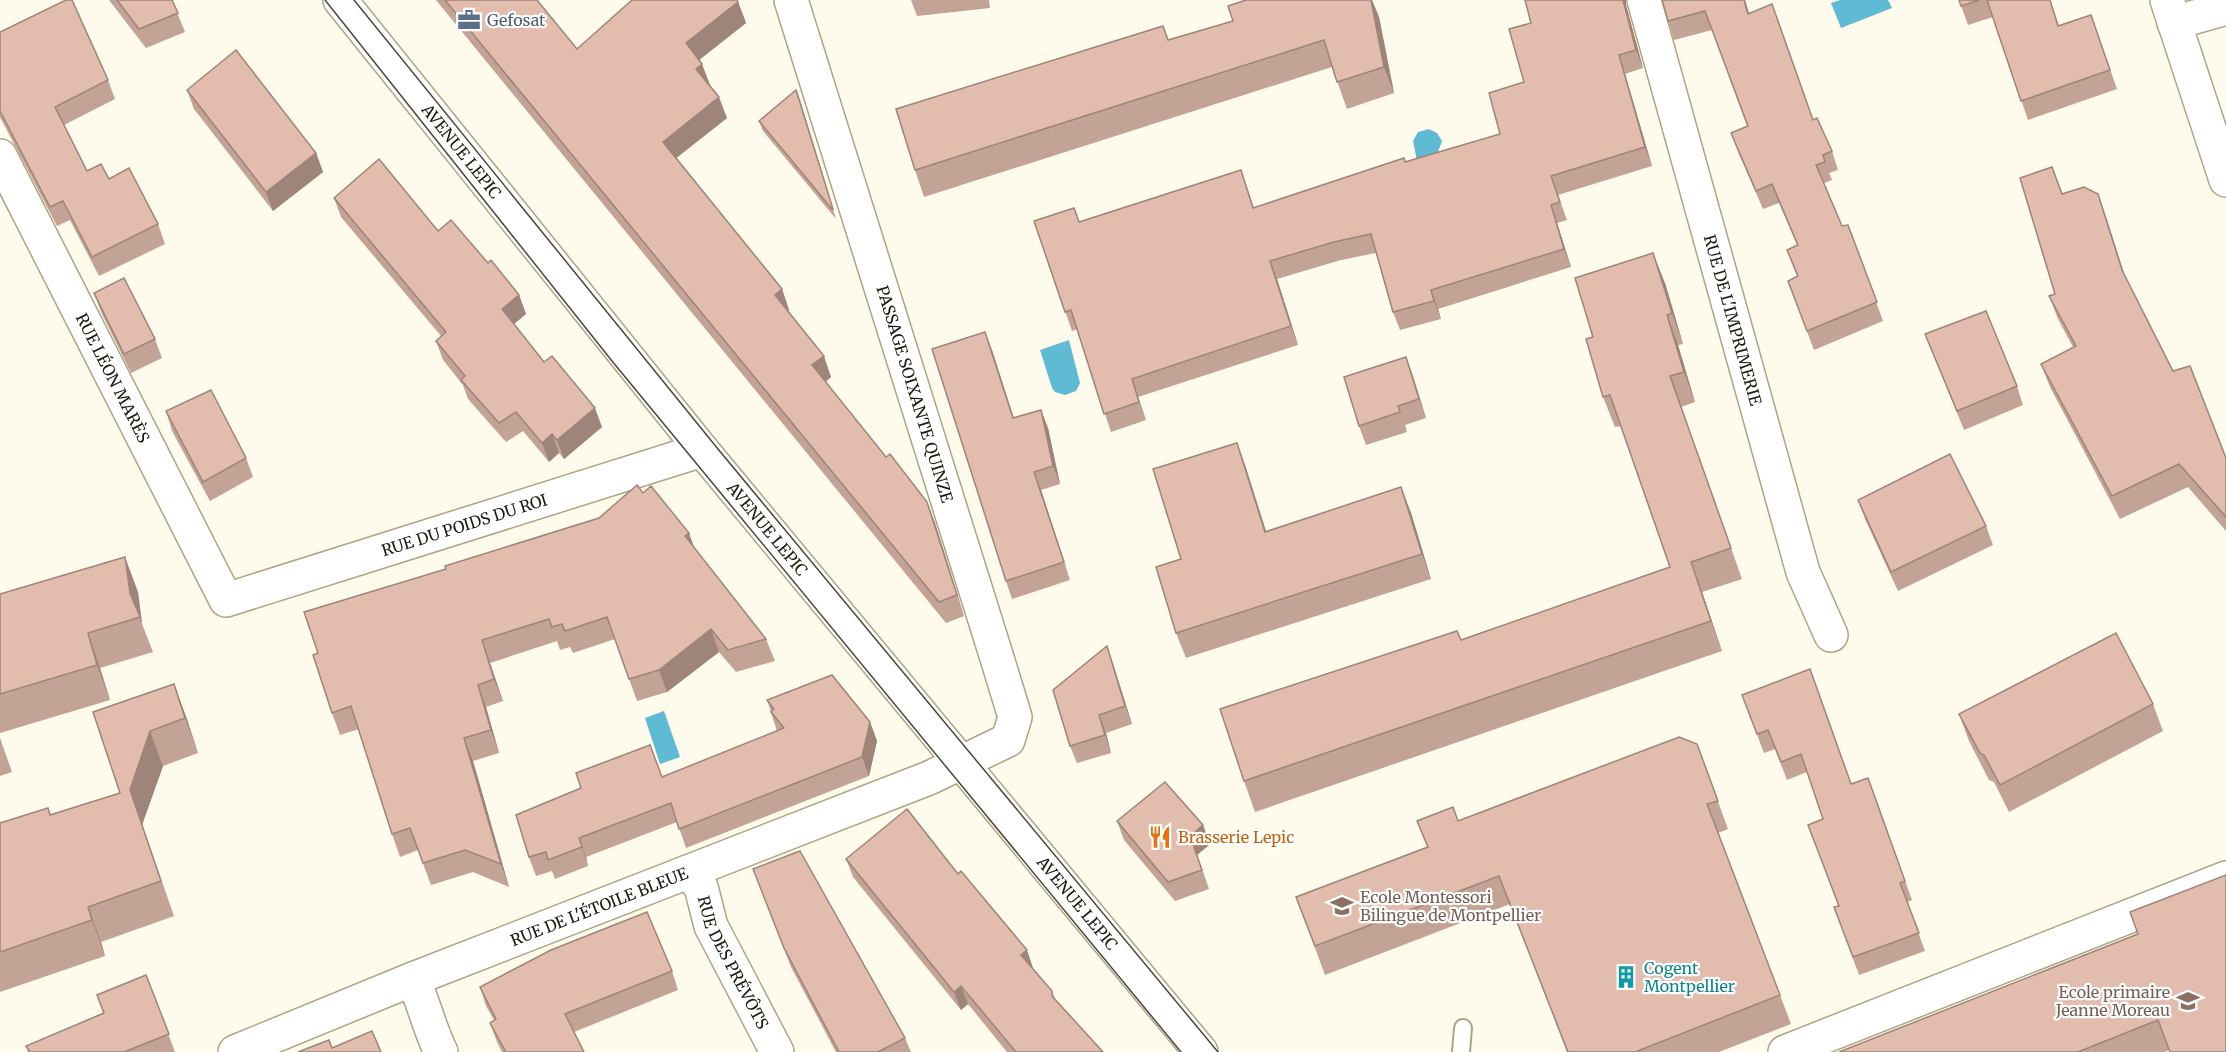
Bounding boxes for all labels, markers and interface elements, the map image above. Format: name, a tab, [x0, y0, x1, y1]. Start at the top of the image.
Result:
office icon: Gefosat	[456, 7, 482, 33]
place label: Gefosat	[487, 10, 546, 30]
street label: AVENUE LEPIC	[417, 99, 506, 202]
street label: RUE DE L'IMPRIMERIE	[1700, 232, 1766, 408]
street label: PASSAGE SOIXANTE QUINZE	[872, 283, 958, 506]
street label: RUE LÉON MARÈS	[72, 310, 154, 446]
street label: AVENUE LEPIC	[722, 477, 812, 580]
street label: RUE DU POIDS DU ROI	[379, 489, 550, 560]
restaurant icon: Brasserie Lepic	[1147, 824, 1173, 850]
place label: Brasserie Lepic	[1178, 827, 1294, 847]
street label: AVENUE LEPIC	[1032, 851, 1122, 954]
street label: RUE DE L'ÉTOILE BLEUE	[507, 863, 691, 950]
place label: Ecole Montessori Bilingue de Montpellier	[1360, 887, 1541, 925]
street label: RUE DES PRÉVÔTS	[694, 893, 773, 1032]
school or university icon: Ecole Montessori Bilingue de Montpellier	[1329, 893, 1355, 919]
place label: Cogent Montpellier	[1644, 958, 1735, 996]
building icon: Cogent Montpellier	[1613, 964, 1639, 990]
place label: Ecole primaire Jeanne Moreau	[2055, 982, 2170, 1020]
school or university icon: Ecole primaire Jeanne Moreau	[2175, 988, 2201, 1014]

